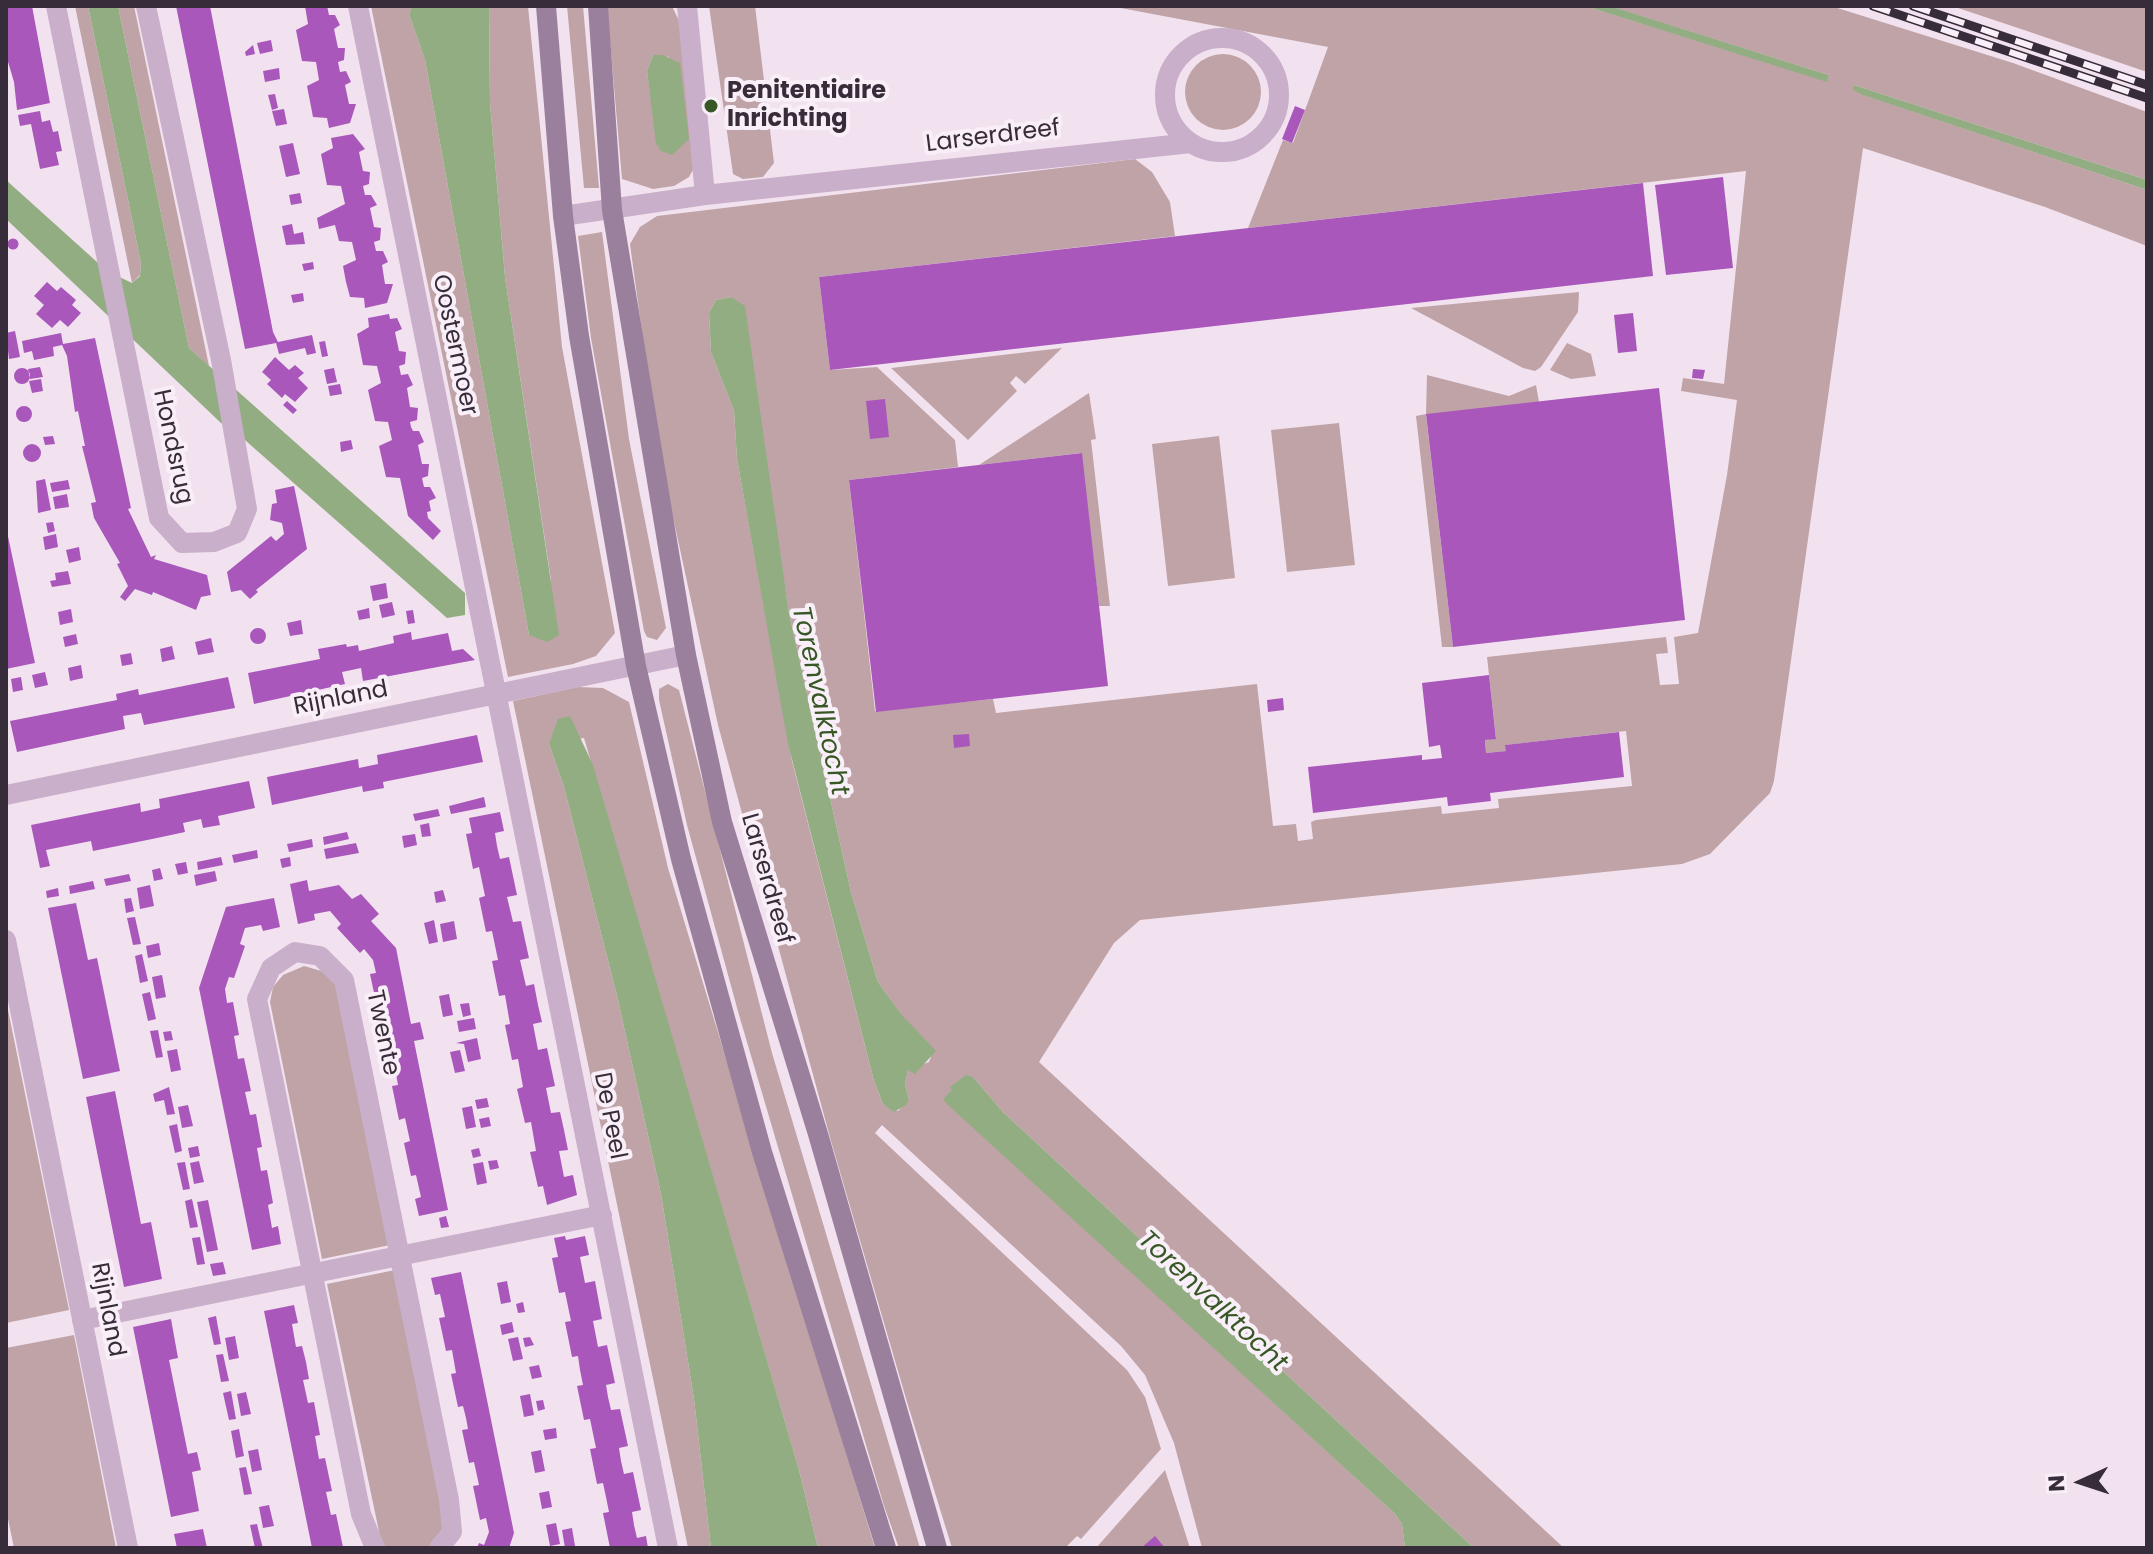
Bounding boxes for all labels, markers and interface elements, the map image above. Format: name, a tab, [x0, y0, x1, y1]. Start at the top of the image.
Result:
place label: Penitentiaire Inrichting	[727, 78, 886, 134]
marker: Penitentiaire Inrichting	[702, 97, 720, 115]
street label: Larserdreef	[924, 114, 1062, 160]
street label: Oostermoer	[425, 272, 483, 418]
street label: Hondsrug	[146, 387, 198, 507]
water label: Torenvalktocht	[784, 603, 854, 799]
street label: Rijnland	[291, 676, 391, 722]
street label: Larserdreef	[734, 810, 798, 948]
street label: Twente	[359, 988, 405, 1078]
street label: De Peel	[586, 1070, 632, 1162]
water label: Torenvalktocht	[1131, 1225, 1293, 1379]
street label: Rijnland	[84, 1260, 130, 1360]
north arrow	[2041, 1442, 2121, 1522]
text: N	[2041, 1474, 2072, 1492]

